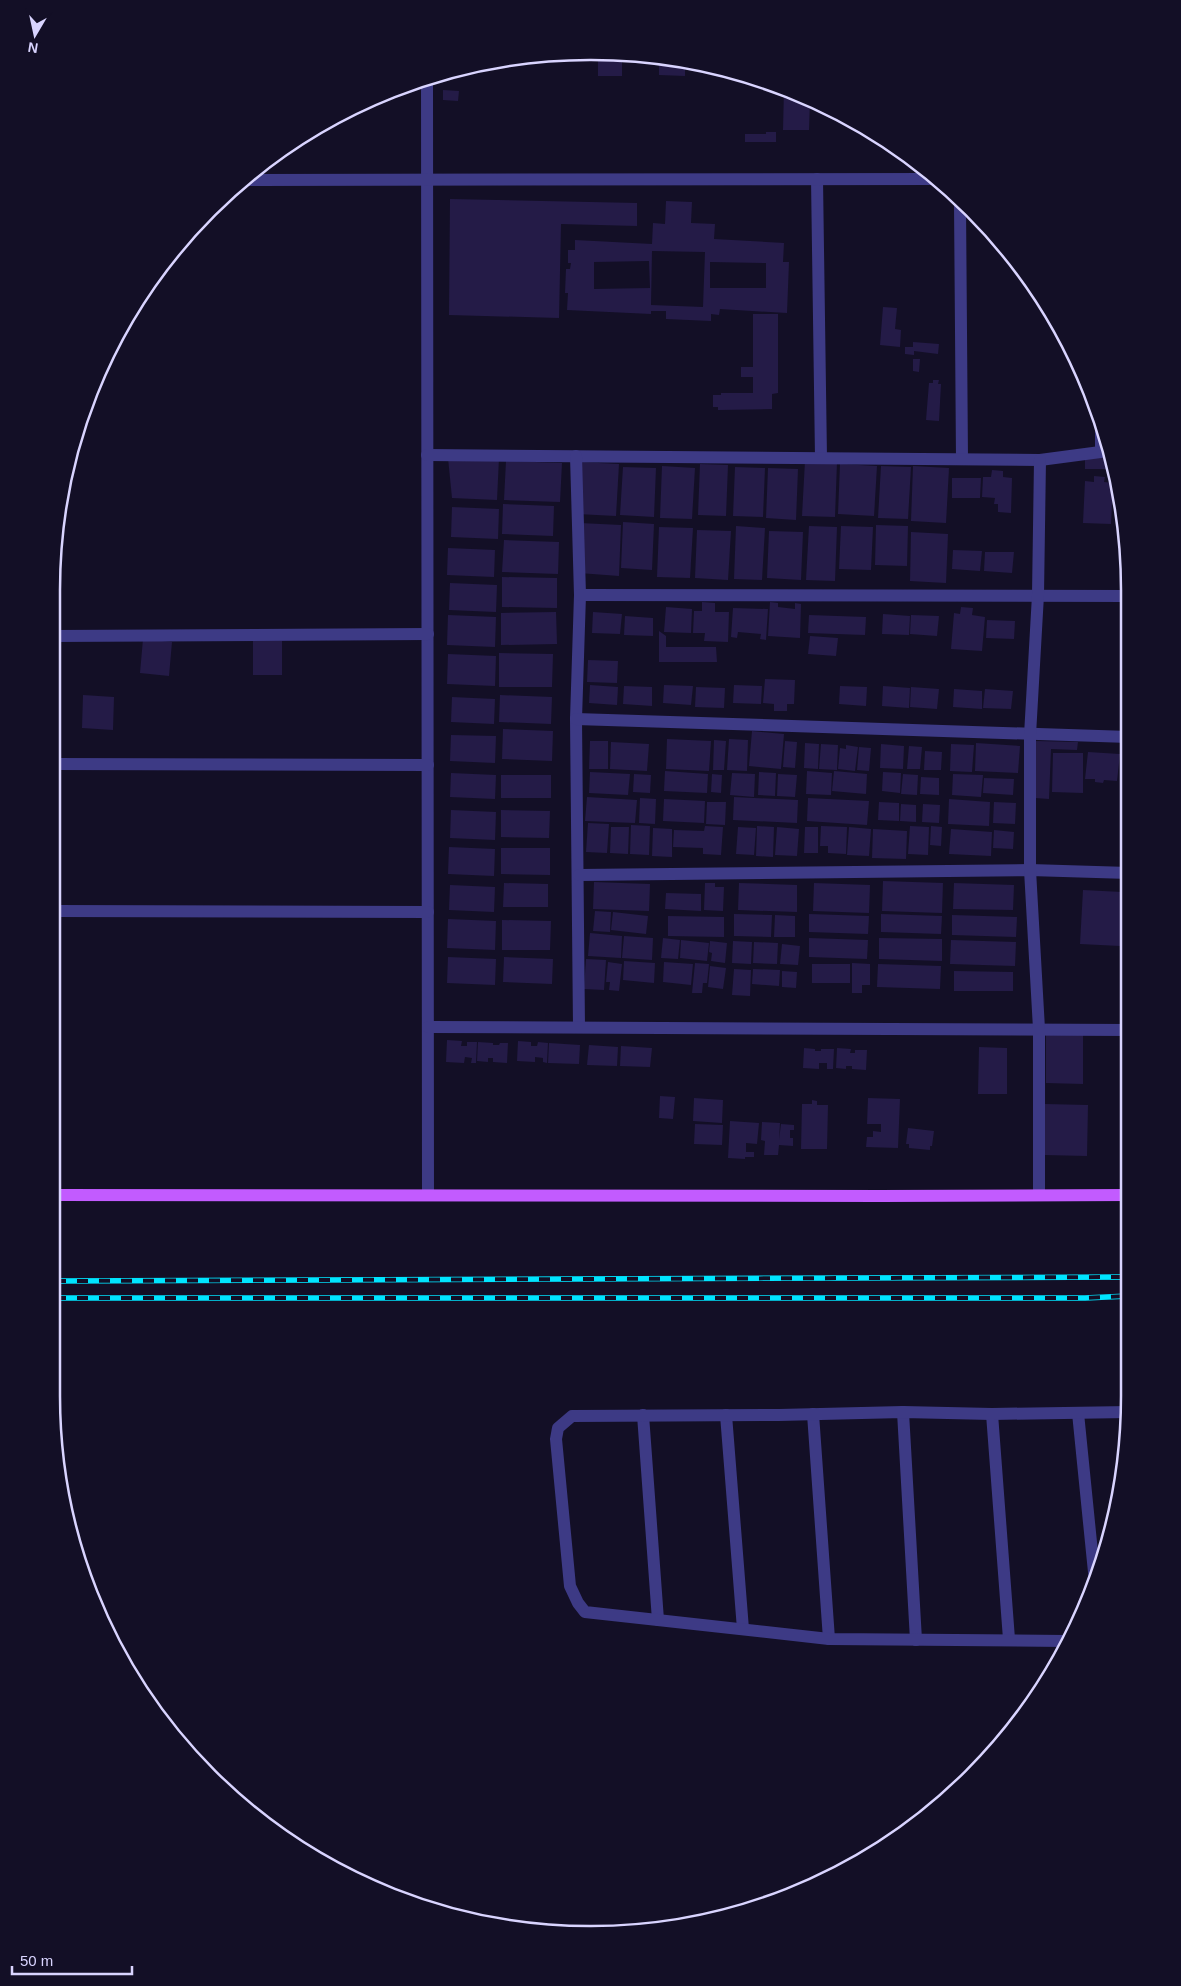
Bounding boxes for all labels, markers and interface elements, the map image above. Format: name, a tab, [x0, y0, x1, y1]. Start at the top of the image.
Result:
north arrow	[10, 10, 60, 60]
text: N	[27, 39, 39, 57]
scale bar	[12, 1944, 132, 1976]
text: 50 m	[20, 1952, 53, 1969]

